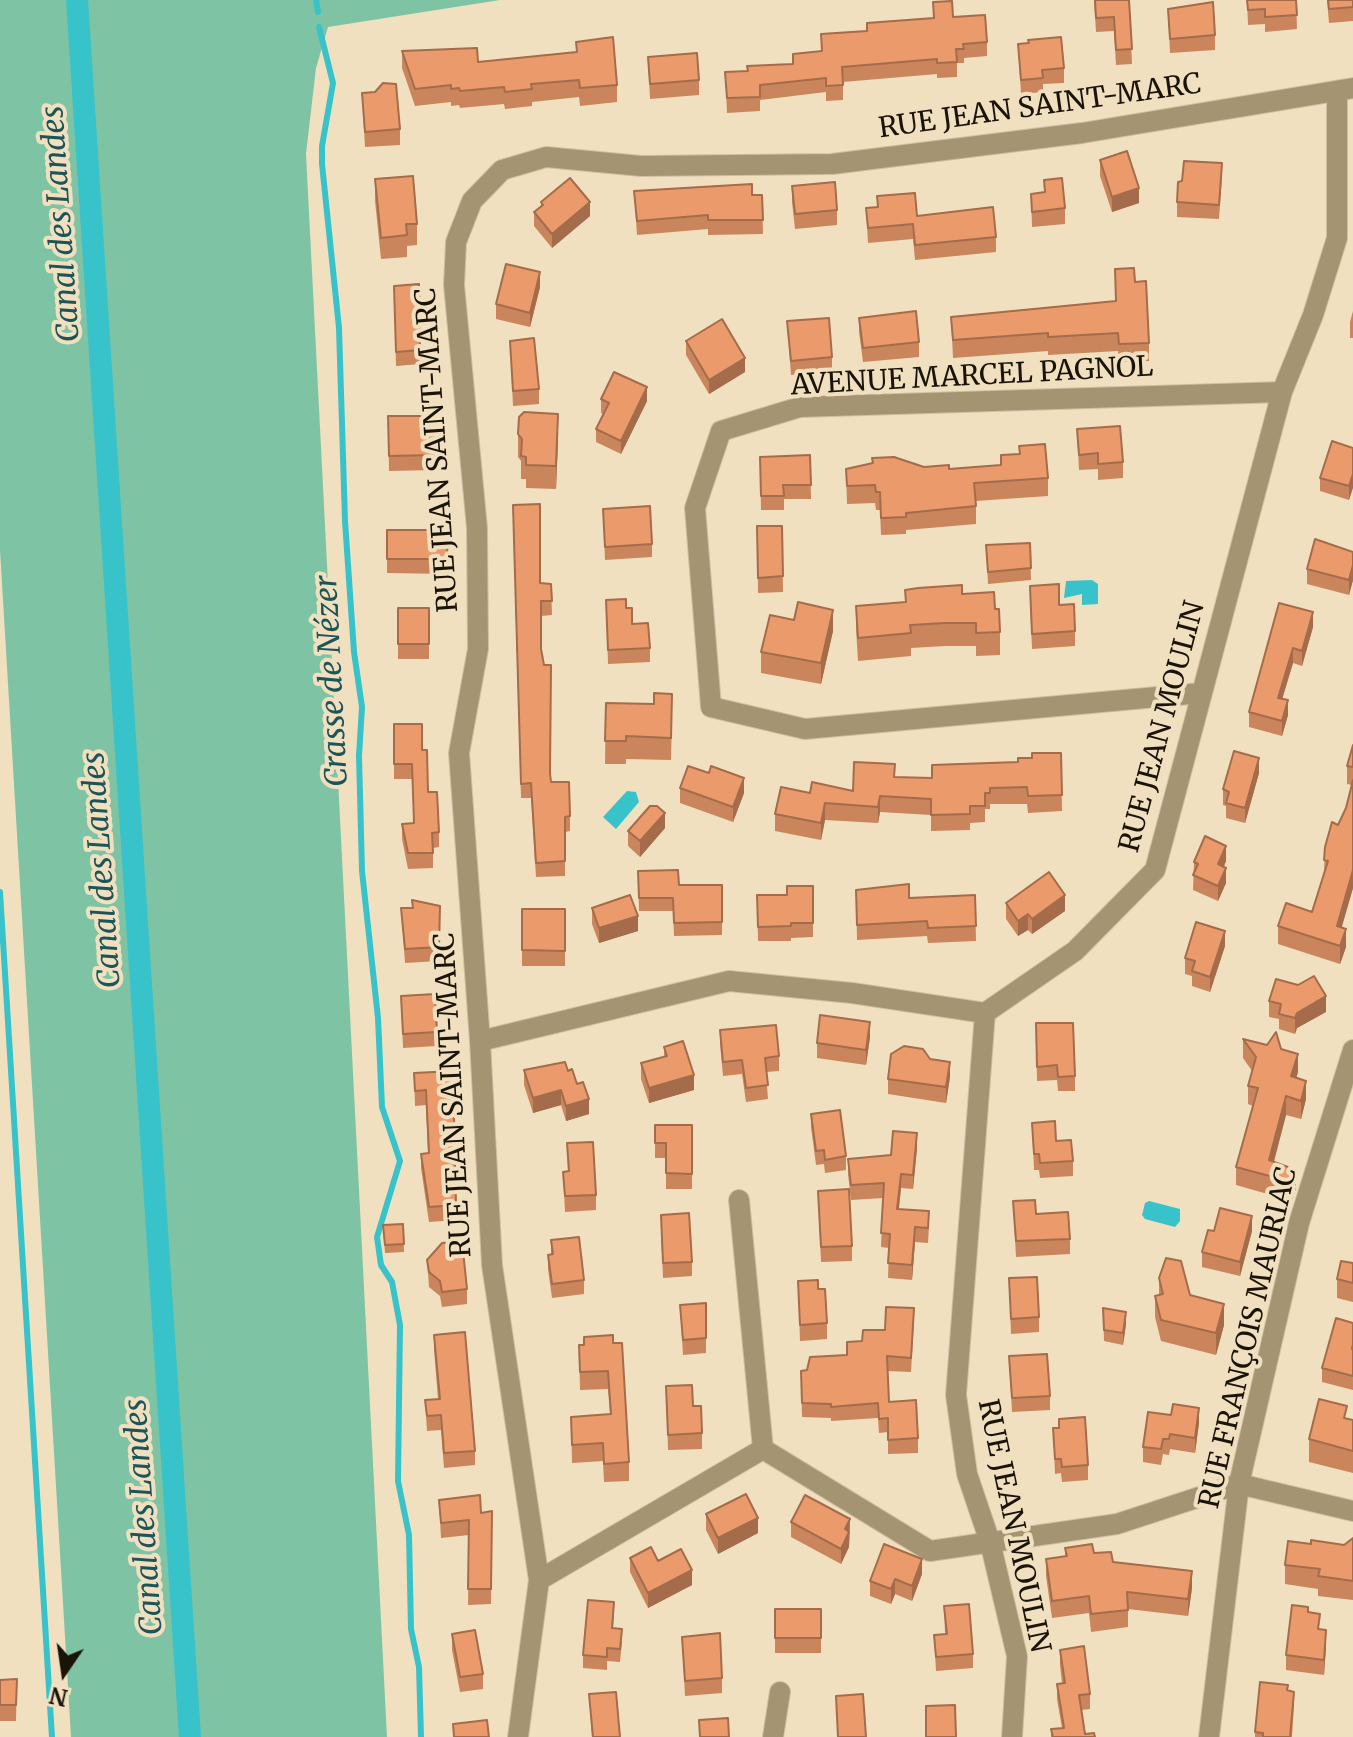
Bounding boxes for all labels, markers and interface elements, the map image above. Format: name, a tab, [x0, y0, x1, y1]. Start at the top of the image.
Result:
street label: RUE JEAN SAINT-MARC	[877, 68, 1203, 146]
water label: Canal des Landes	[36, 105, 88, 343]
street label: RUE JEAN SAINT-MARC	[410, 287, 466, 613]
street label: AVENUE MARCEL PAGNOL	[790, 351, 1154, 403]
water label: Crasse de Nézer	[309, 574, 357, 788]
street label: RUE JEAN MOULIN	[1113, 598, 1213, 856]
water label: Canal des Landes	[77, 751, 129, 989]
street label: RUE JEAN SAINT-MARC	[429, 932, 479, 1258]
street label: RUE FRANÇOIS MAURIAC	[1193, 1164, 1305, 1512]
street label: RUE JEAN MOULIN	[970, 1396, 1056, 1656]
water label: Canal des Landes	[119, 1398, 171, 1636]
north arrow	[24, 1633, 104, 1713]
text: N	[47, 1681, 70, 1712]

